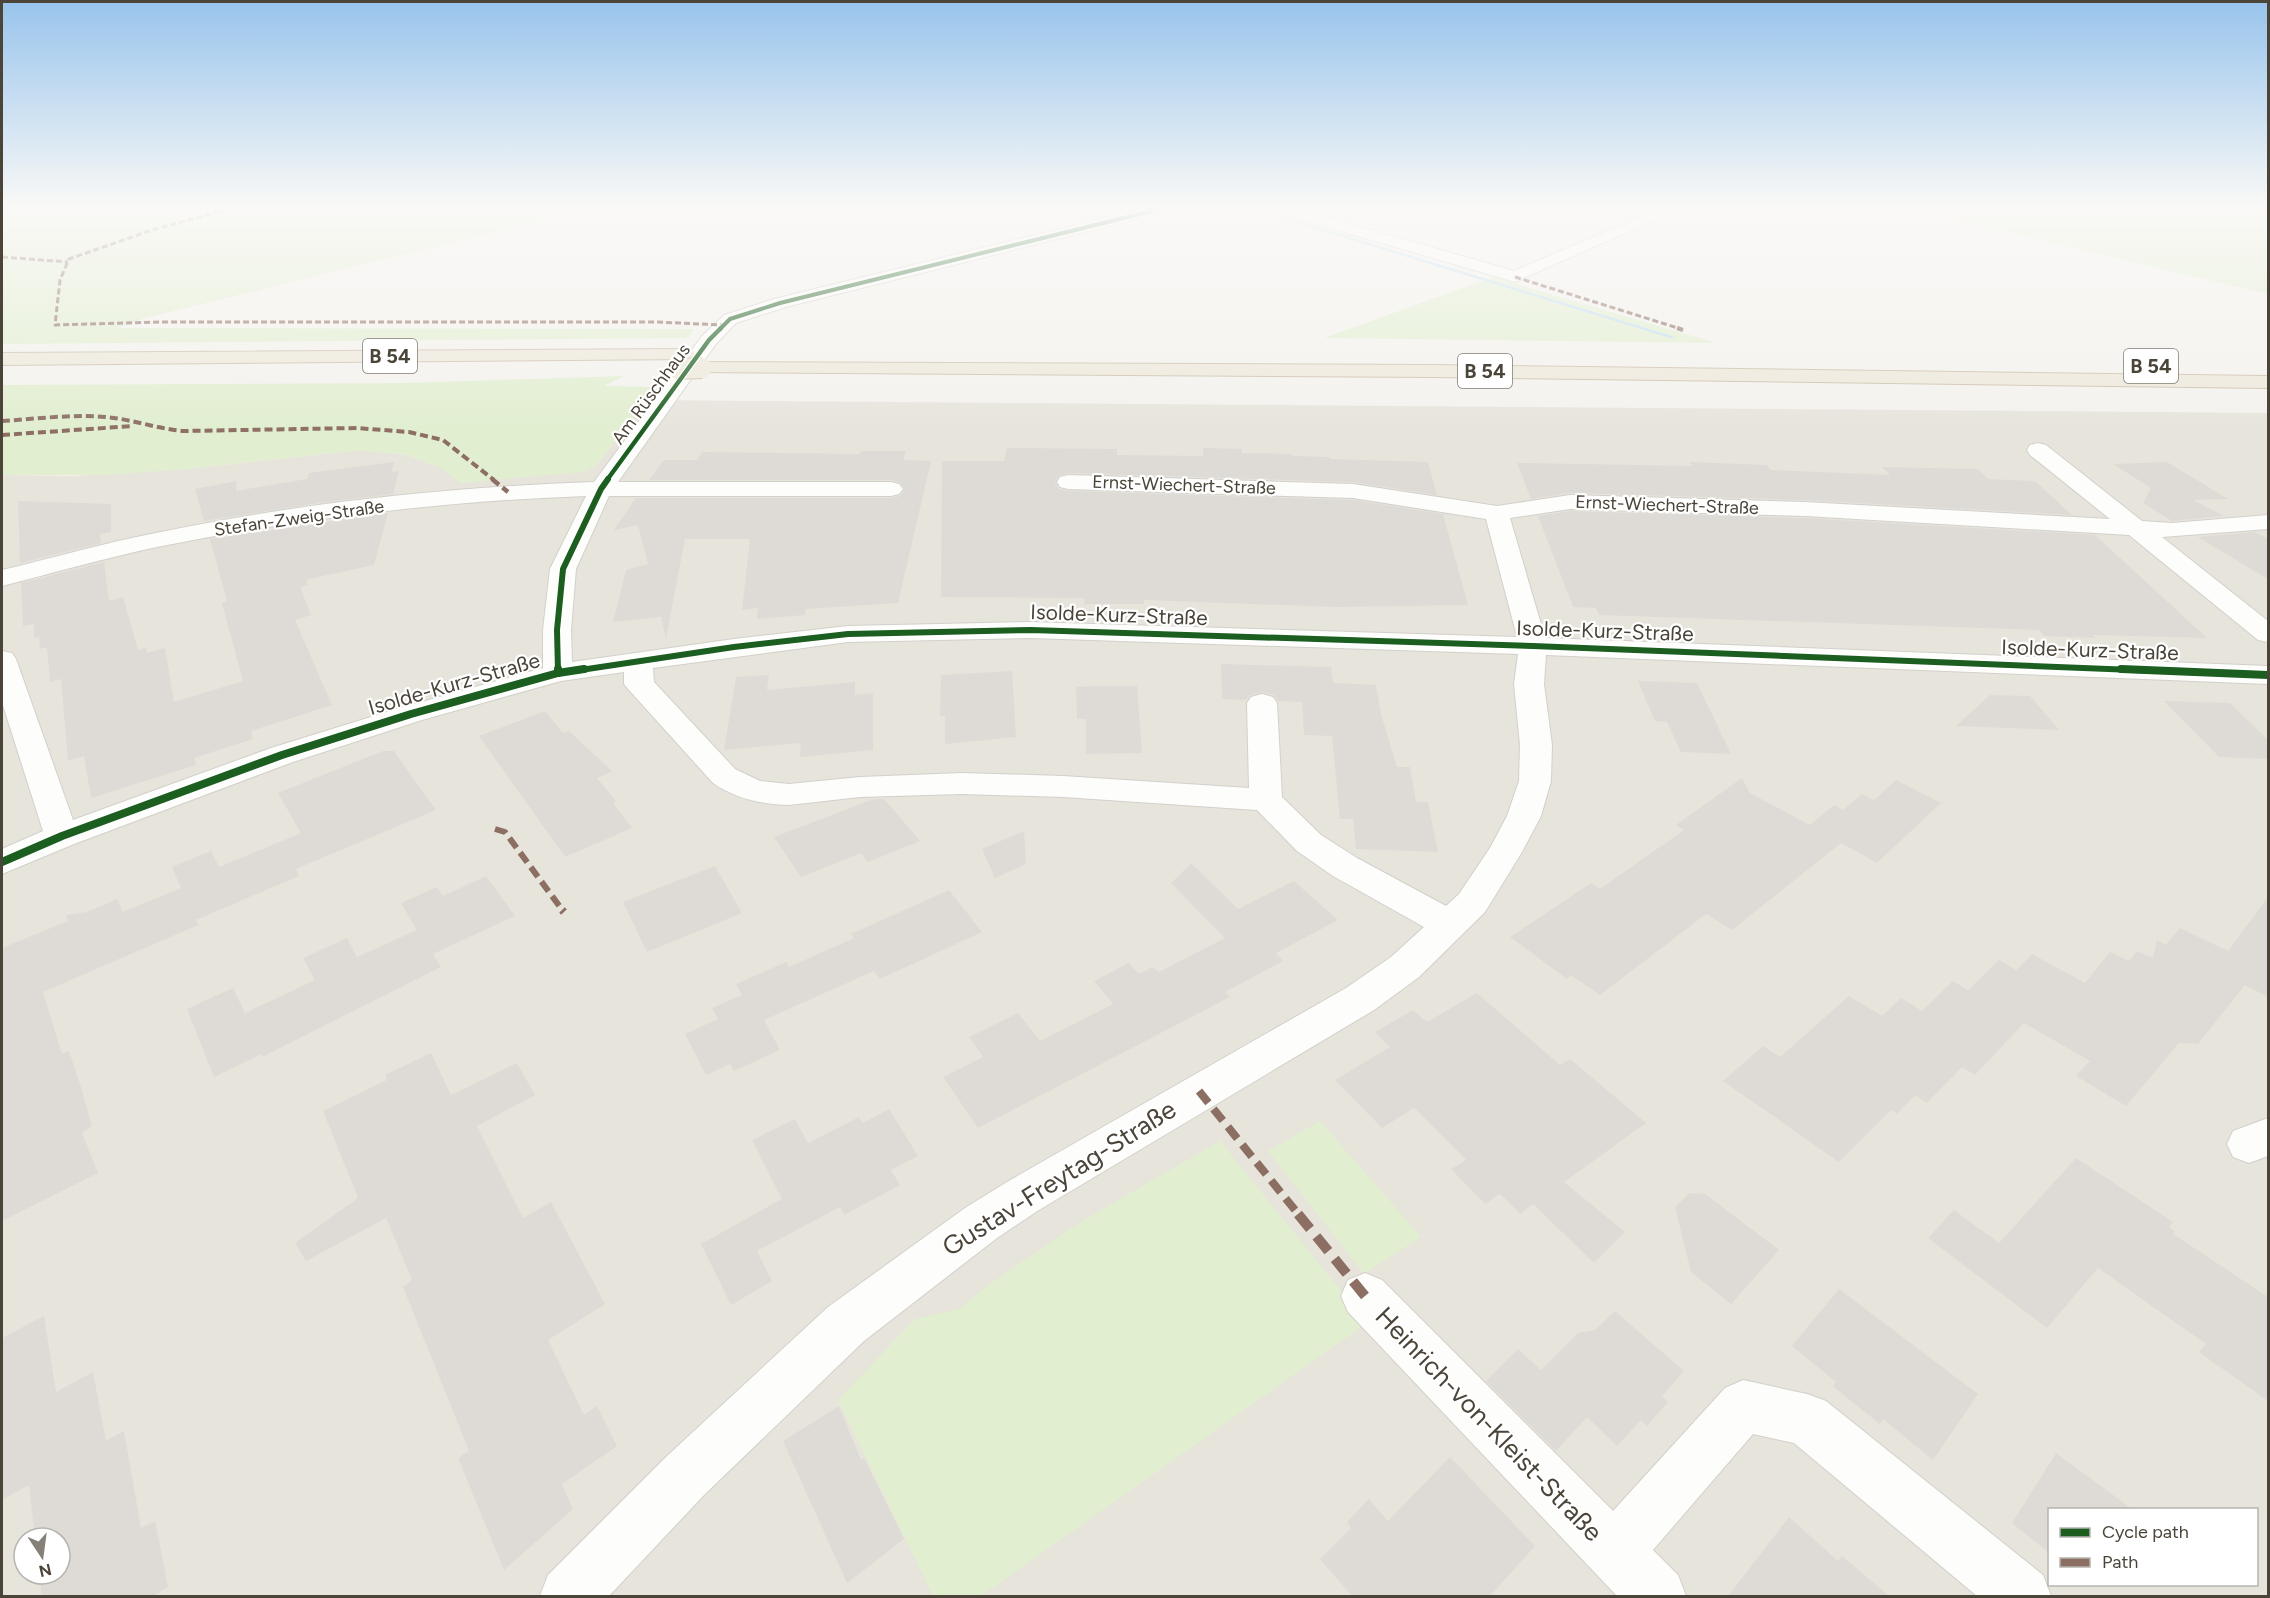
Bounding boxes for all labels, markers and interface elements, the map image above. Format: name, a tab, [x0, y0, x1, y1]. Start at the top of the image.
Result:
road number: B 54	[363, 339, 417, 373]
street label: Am Rüschhaus	[607, 339, 695, 449]
road number: B 54	[2124, 349, 2178, 383]
road number: B 54	[1458, 354, 1512, 388]
street label: Ernst-Wiechert-Straße	[1092, 471, 1276, 499]
street label: Ernst-Wiechert-Straße	[1575, 491, 1759, 519]
street label: Stefan-Zweig-Straße	[213, 495, 386, 541]
street label: Isolde-Kurz-Straße	[1030, 599, 1208, 630]
street label: Isolde-Kurz-Straße	[1516, 615, 1694, 646]
street label: Isolde-Kurz-Straße	[2001, 634, 2179, 665]
street label: Isolde-Kurz-Straße	[365, 647, 543, 720]
street label: Gustav-Freytag-Straße	[936, 1093, 1182, 1263]
street label: Heinrich-von-Kleist-Straße	[1369, 1300, 1609, 1548]
legend	[2048, 1508, 2258, 1586]
text: Cycle path	[2102, 1521, 2189, 1543]
north arrow	[12, 1526, 72, 1586]
text: Path	[2102, 1551, 2138, 1573]
text: N	[37, 1559, 53, 1581]

